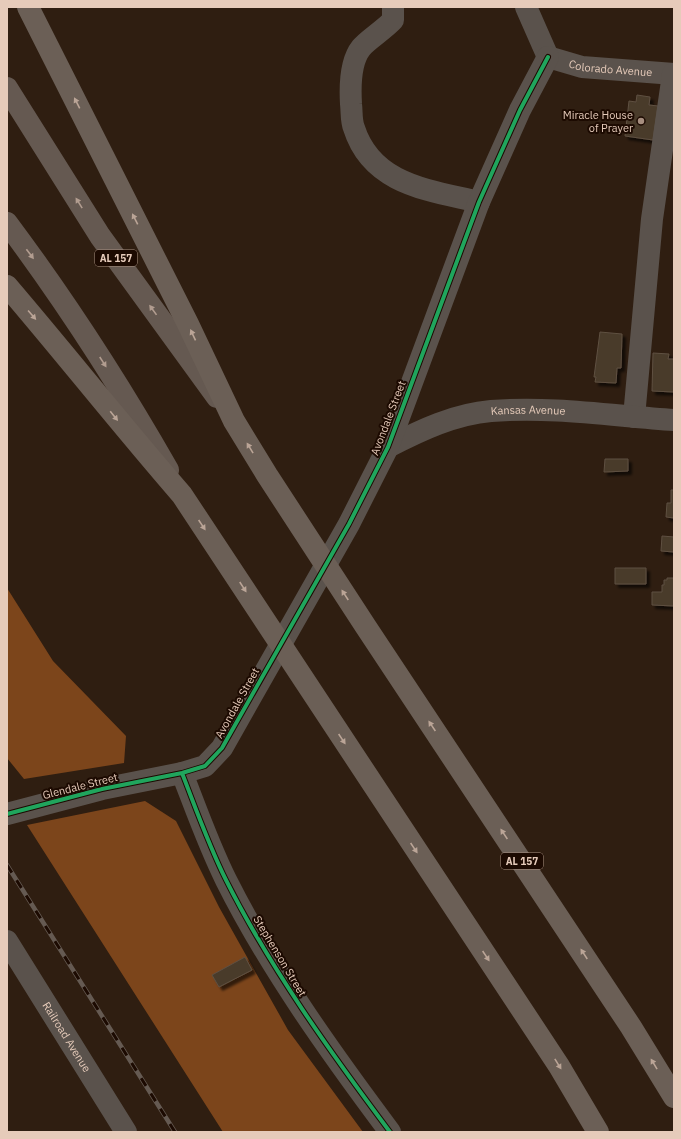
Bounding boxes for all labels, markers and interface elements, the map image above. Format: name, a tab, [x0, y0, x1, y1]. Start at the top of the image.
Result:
street label: Colorado Avenue	[567, 56, 653, 79]
one-way arrow	[74, 97, 80, 108]
place label: Miracle House of Prayer	[563, 108, 633, 135]
marker: Miracle House of Prayer	[636, 116, 646, 126]
one-way arrow	[76, 197, 83, 209]
one-way arrow	[132, 213, 138, 225]
one-way arrow	[26, 249, 34, 260]
road number: AL 157	[95, 250, 137, 266]
one-way arrow	[149, 305, 157, 316]
one-way arrow	[28, 310, 37, 321]
one-way arrow	[190, 329, 196, 341]
one-way arrow	[99, 356, 106, 368]
street label: Avondale Street	[367, 379, 409, 457]
street label: Kansas Avenue	[490, 403, 566, 418]
one-way arrow	[110, 411, 119, 422]
one-way arrow	[247, 442, 254, 454]
one-way arrow	[198, 519, 206, 530]
one-way arrow	[240, 581, 247, 593]
one-way arrow	[341, 589, 349, 600]
street label: Avondale Street	[212, 665, 262, 741]
one-way arrow	[428, 721, 436, 731]
one-way arrow	[338, 734, 346, 745]
street label: Glendale Street	[41, 770, 119, 802]
one-way arrow	[500, 829, 508, 839]
one-way arrow	[410, 843, 418, 853]
road number: AL 157	[501, 853, 543, 869]
street label: Stephenson Street	[250, 913, 310, 999]
one-way arrow	[580, 949, 587, 960]
one-way arrow	[482, 951, 490, 961]
street label: Railroad Avenue	[40, 999, 94, 1075]
one-way arrow	[650, 1058, 657, 1070]
one-way arrow	[554, 1059, 561, 1070]

